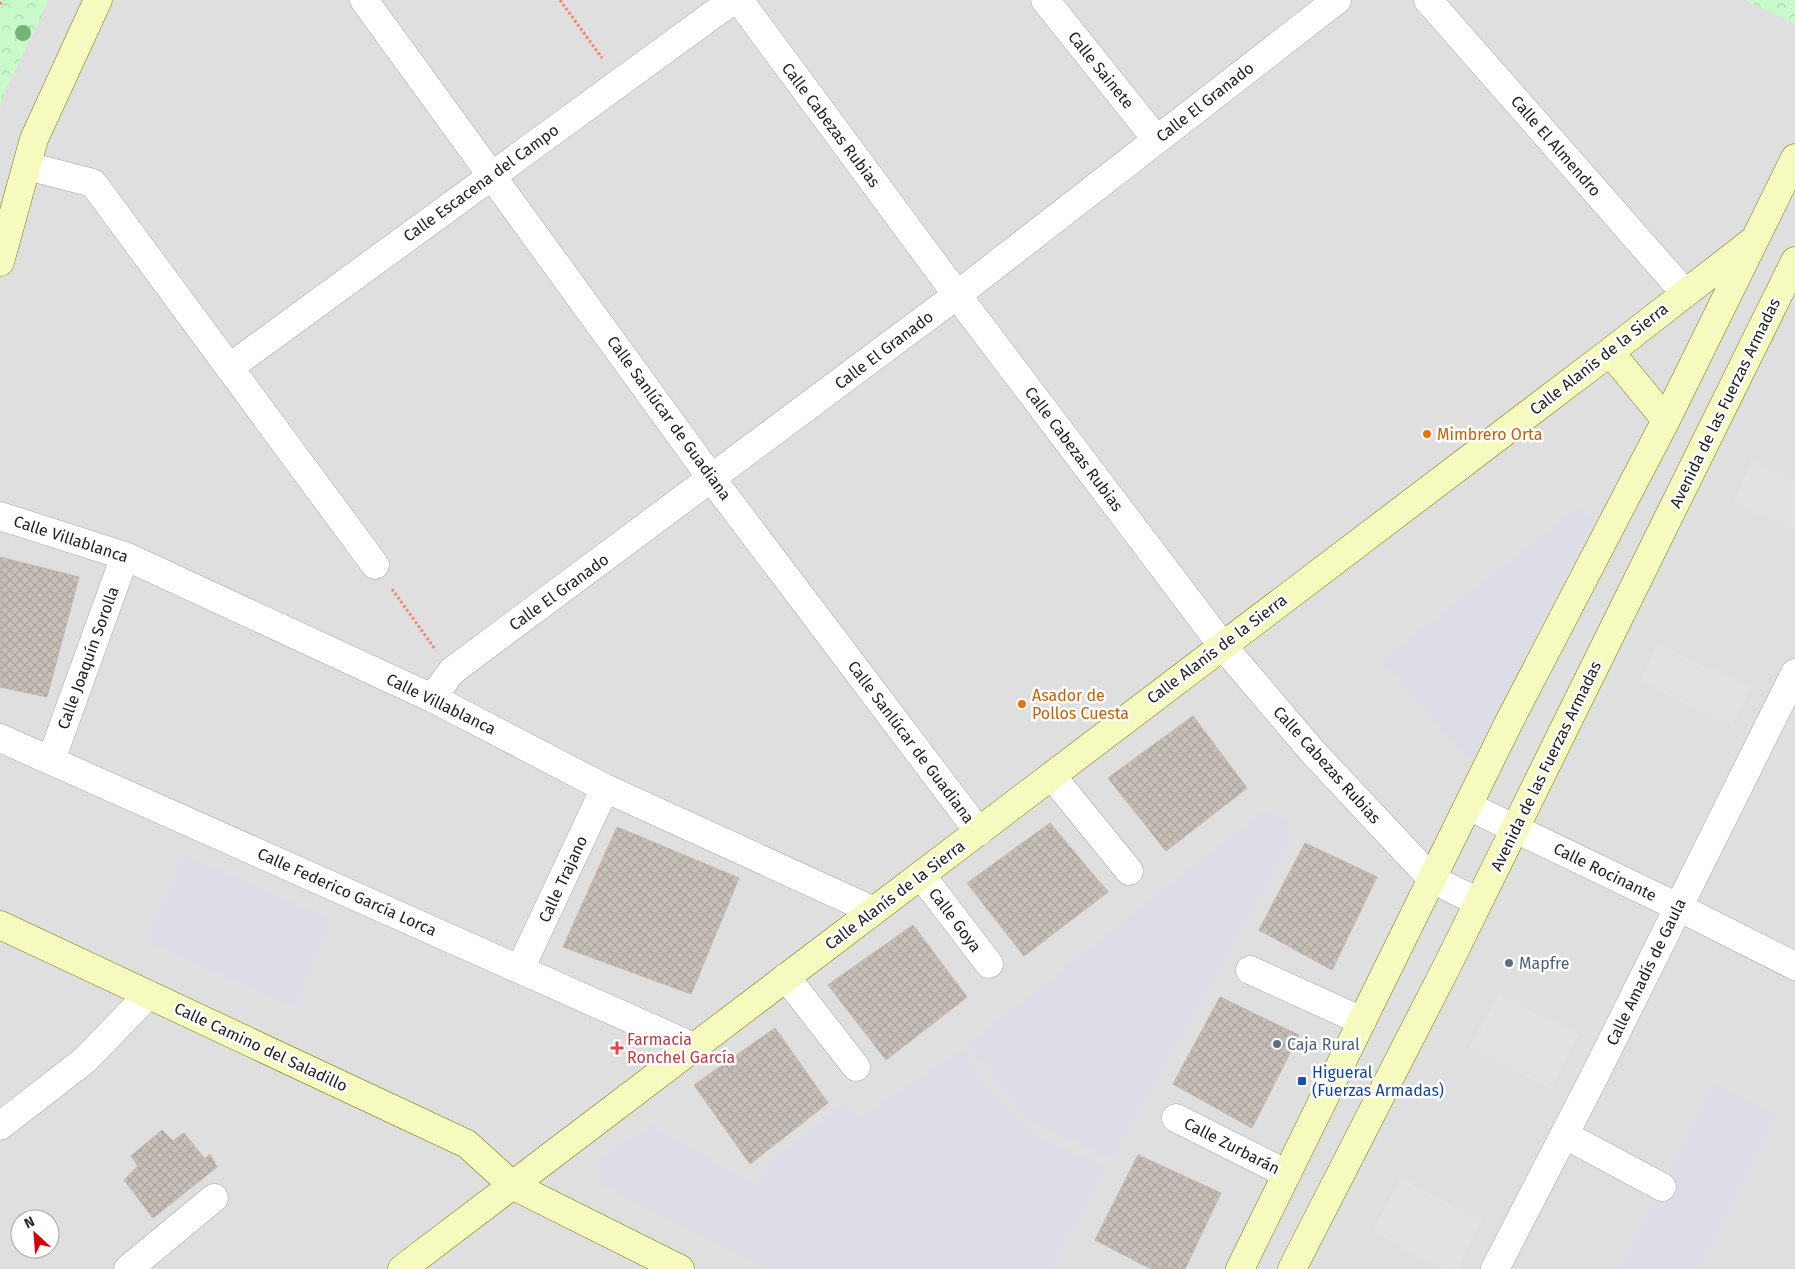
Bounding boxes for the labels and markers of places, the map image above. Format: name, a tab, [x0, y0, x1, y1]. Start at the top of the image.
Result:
place label: Mimbrero Orta	[1437, 425, 1543, 444]
marker: Mimbrero Orta	[1421, 428, 1433, 440]
place label: Asador de Pollos Cuesta	[1032, 686, 1129, 723]
marker: Asador de Pollos Cuesta	[1016, 698, 1028, 710]
place label: Mapfre	[1519, 954, 1569, 973]
marker: Mapfre	[1503, 957, 1515, 969]
place label: Farmacia Ronchel García	[627, 1030, 735, 1067]
place label: Caja Rural	[1287, 1035, 1360, 1054]
marker: Caja Rural	[1271, 1038, 1283, 1050]
marker: Farmacia Ronchel García	[611, 1042, 623, 1054]
place label: Higueral (Fuerzas Armadas)	[1312, 1063, 1444, 1100]
marker: Higueral (Fuerzas Armadas)	[1296, 1075, 1308, 1087]

